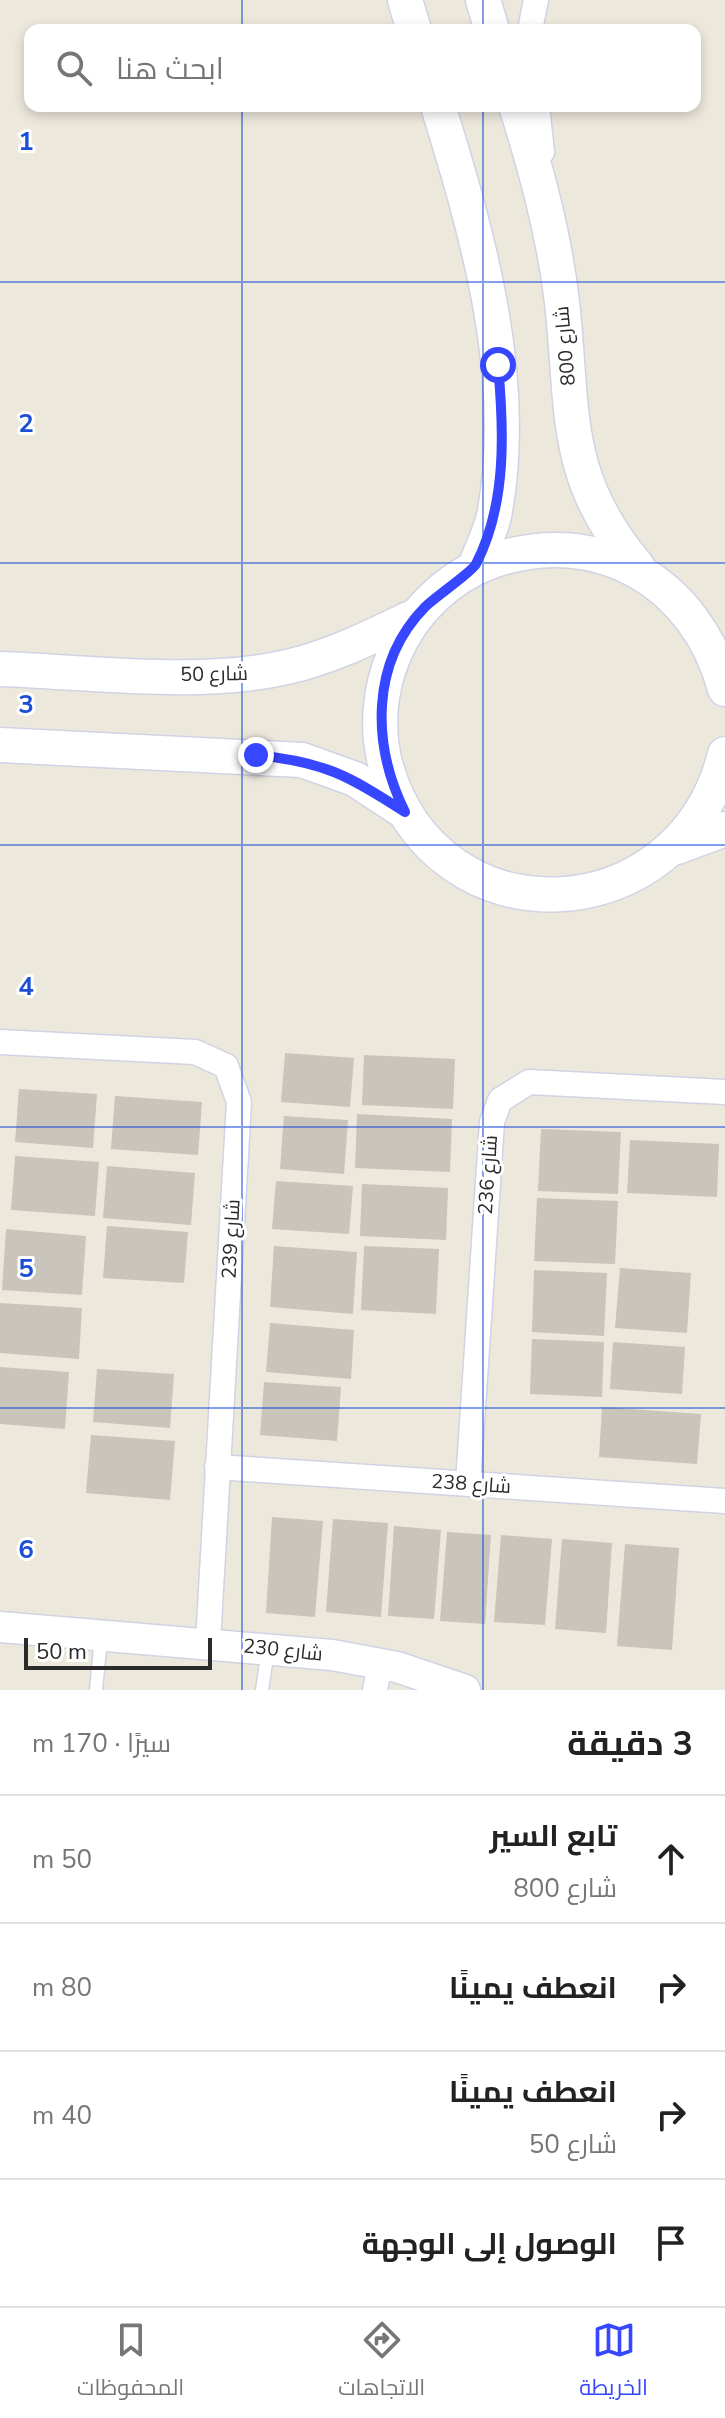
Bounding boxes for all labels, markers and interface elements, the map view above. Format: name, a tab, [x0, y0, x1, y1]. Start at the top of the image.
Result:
search box	[24, 24, 701, 112]
icon: search	[52, 46, 96, 90]
text: ابحث هنا	[116, 49, 224, 90]
text: 1	[18, 124, 34, 159]
street label: شارع 800	[548, 305, 582, 387]
route start	[480, 347, 516, 383]
text: 2	[18, 406, 34, 441]
street label: شارع 50	[180, 660, 248, 688]
text: 3	[18, 687, 34, 722]
route end	[238, 737, 274, 773]
text: 4	[18, 969, 34, 1004]
street label: شارع 236	[472, 1134, 504, 1216]
street label: شارع 239	[215, 1198, 247, 1280]
text: 5	[18, 1251, 34, 1286]
street label: شارع 238	[430, 1468, 512, 1500]
text: 6	[18, 1532, 34, 1567]
street label: شارع 230	[242, 1632, 324, 1668]
scale bar	[24, 1634, 212, 1670]
text: 50 m	[36, 1637, 87, 1667]
text: 3 دقيقة	[567, 1721, 693, 1767]
text: سيرًا · 170 m	[32, 1726, 171, 1761]
text: تابع السير	[490, 1816, 617, 1857]
icon: ahead	[649, 1837, 693, 1881]
text: 50 m	[32, 1842, 92, 1877]
text: شارع 800	[513, 1871, 617, 1906]
icon: right	[649, 1965, 693, 2009]
text: انعطف يمينًا	[449, 1968, 617, 2009]
text: 80 m	[32, 1970, 92, 2005]
text: انعطف يمينًا	[449, 2072, 617, 2113]
icon: right	[649, 2093, 693, 2137]
text: 40 m	[32, 2098, 92, 2133]
text: شارع 50	[529, 2127, 617, 2162]
icon: arrive	[649, 2221, 693, 2265]
text: الوصول إلى الوجهة	[362, 2224, 617, 2265]
tab: المحفوظات	[77, 2318, 184, 2408]
tab: الاتجاهات	[338, 2318, 425, 2408]
tab: الخريطة	[579, 2318, 648, 2408]

